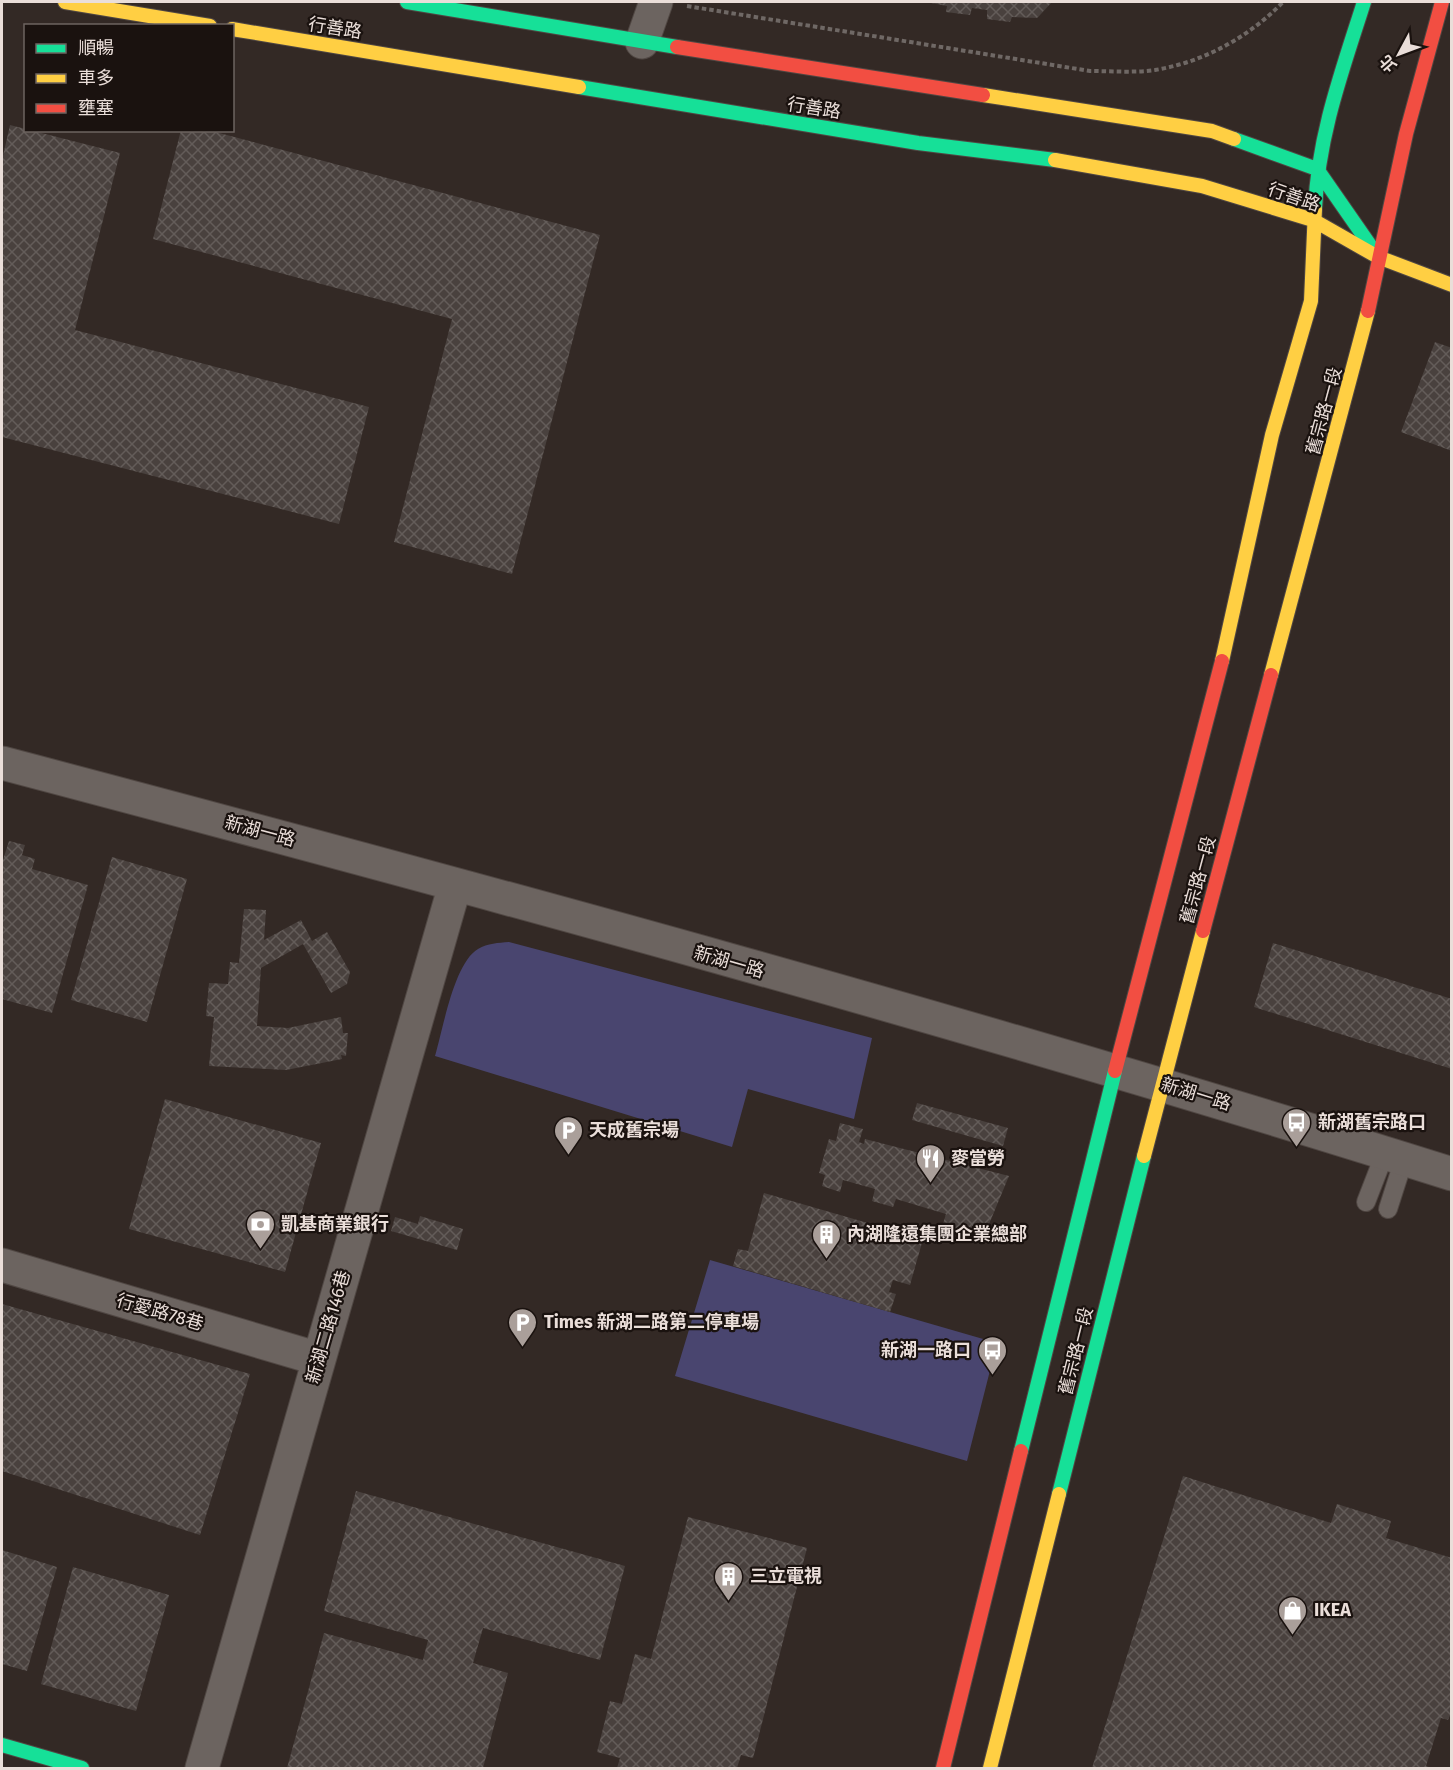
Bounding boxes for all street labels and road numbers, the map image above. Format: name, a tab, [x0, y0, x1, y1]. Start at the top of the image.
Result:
street label: 行善路	[307, 13, 363, 43]
street label: 行善路	[786, 93, 842, 123]
street label: 行善路	[1265, 178, 1323, 216]
street label: 舊宗路一段	[1302, 365, 1346, 457]
street label: 新湖一路	[222, 811, 298, 851]
street label: 舊宗路一段	[1176, 834, 1220, 926]
street label: 新湖一路	[691, 942, 767, 982]
street label: 新湖一路	[1158, 1073, 1234, 1115]
street label: 新湖二路146巷	[301, 1268, 355, 1386]
street label: 行愛路78巷	[114, 1289, 206, 1335]
street label: 舊宗路一段	[1054, 1305, 1098, 1397]

